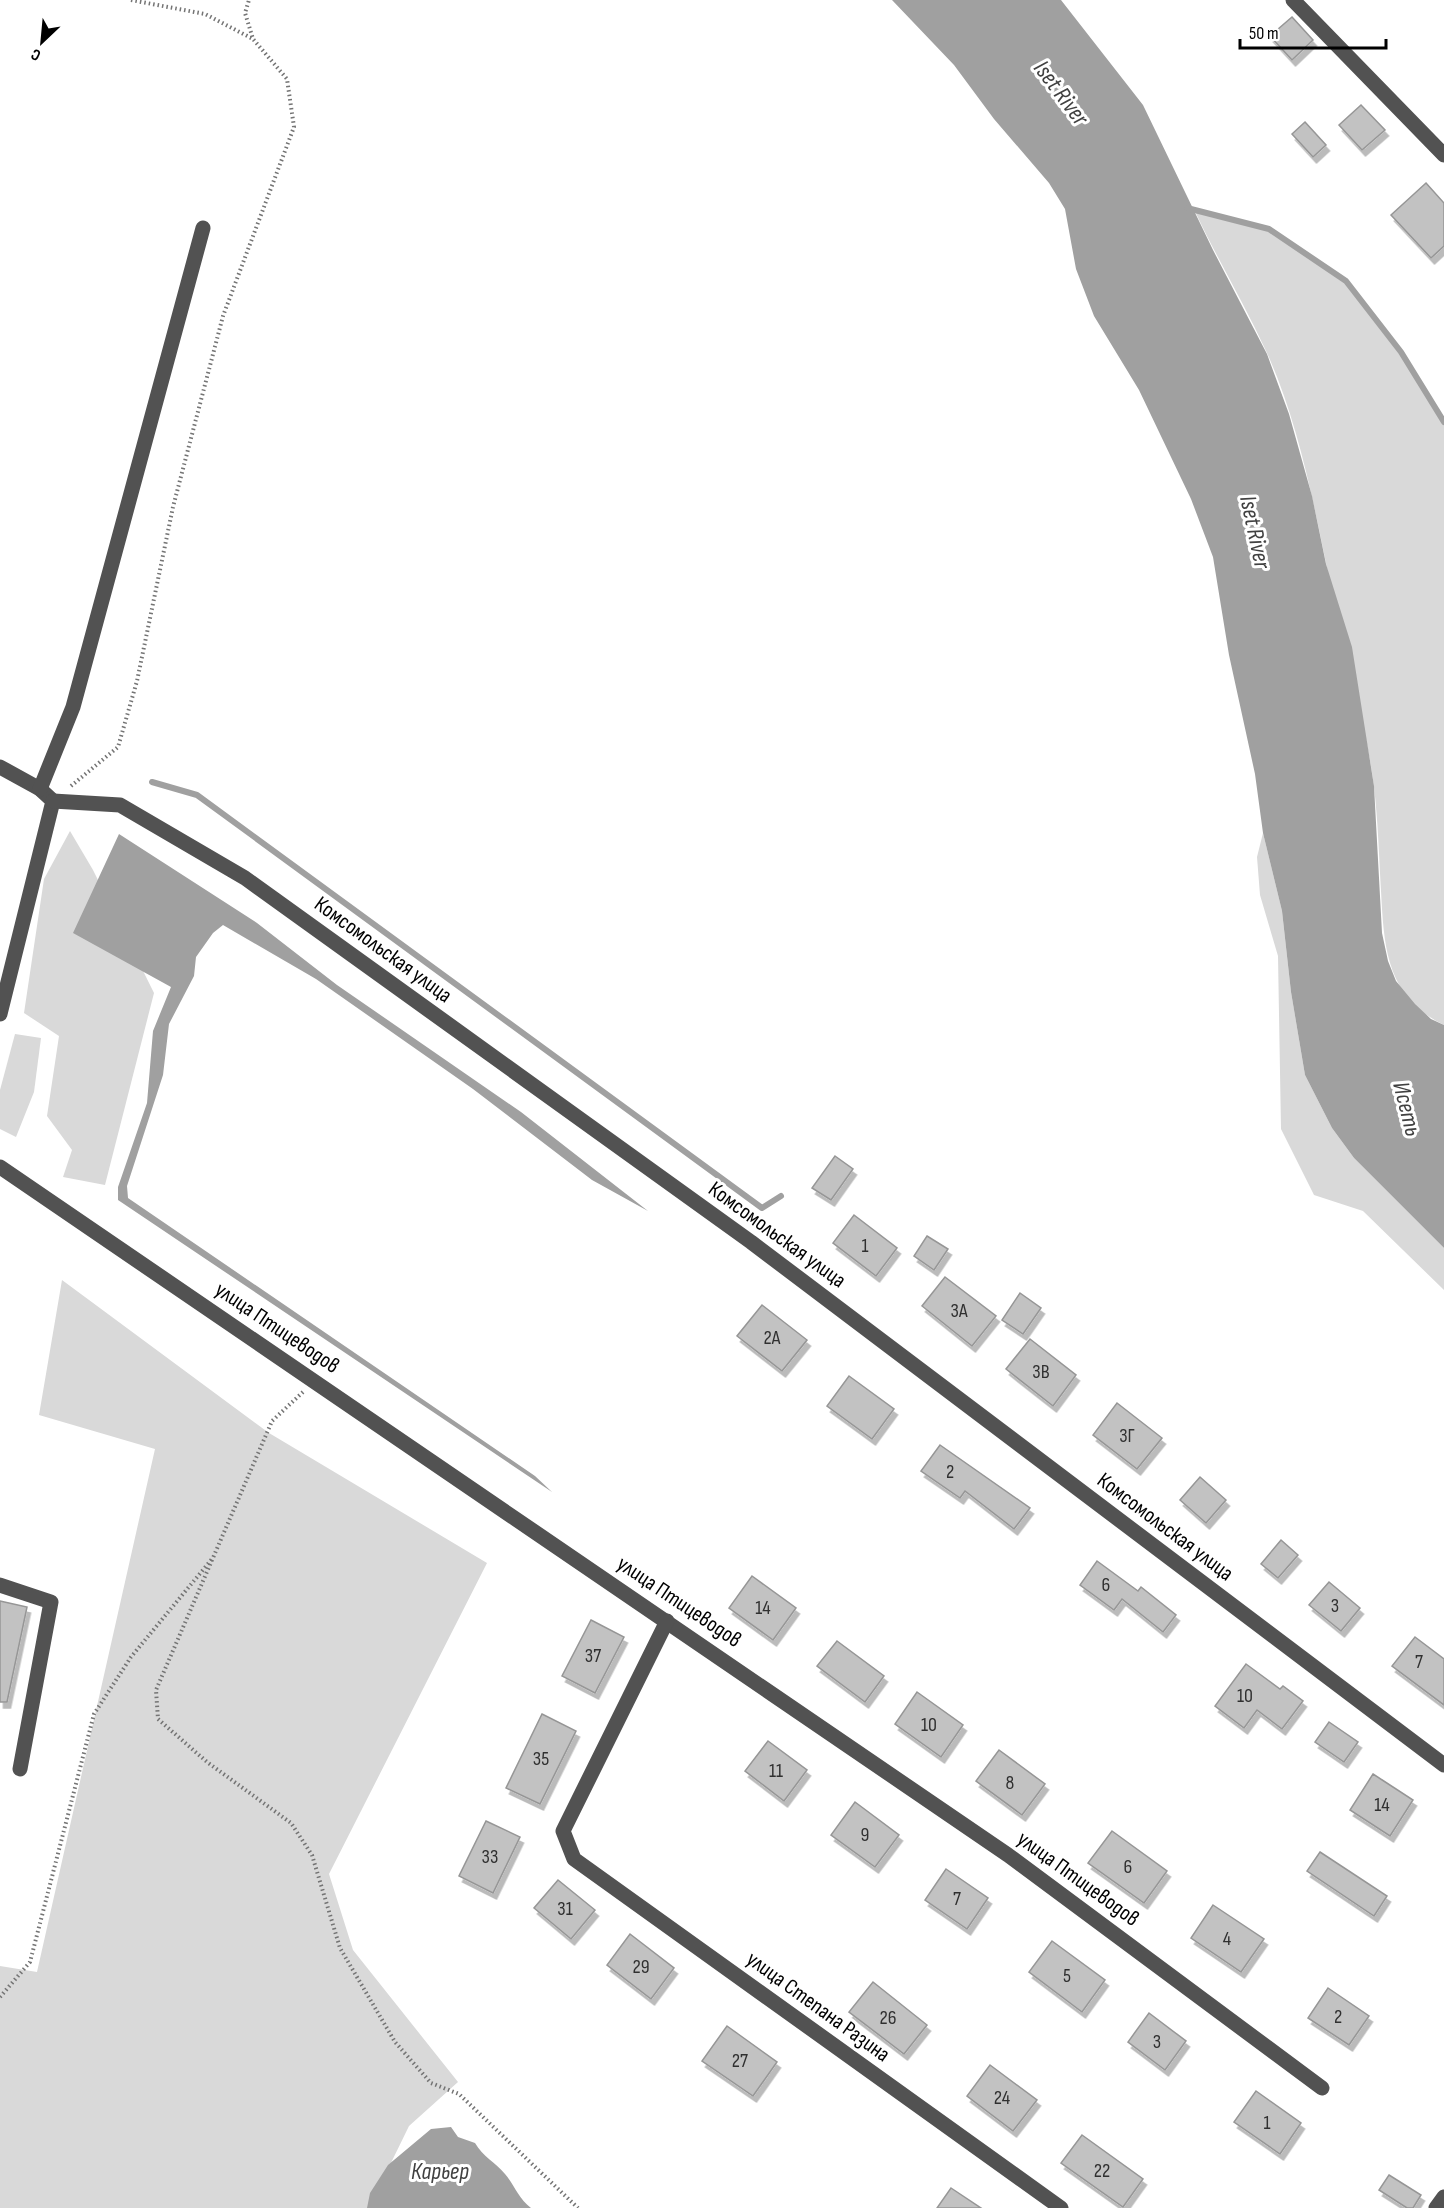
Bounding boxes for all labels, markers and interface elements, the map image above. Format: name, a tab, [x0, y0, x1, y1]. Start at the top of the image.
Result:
north arrow	[12, 12, 72, 72]
scale bar	[1240, 12, 1386, 50]
text: 50 m	[1249, 23, 1279, 44]
text: С	[28, 44, 44, 64]
water label: Iset River	[1027, 55, 1095, 132]
water label: Iset River	[1233, 493, 1277, 572]
street label: Комсомольская улица	[309, 891, 457, 1009]
water label: Исеть	[1386, 1079, 1428, 1139]
street label: Комсомольская улица	[703, 1176, 851, 1294]
house number: 1	[862, 1234, 869, 1258]
street label: улица Птицеводов	[209, 1276, 345, 1380]
house number: 3А	[951, 1299, 968, 1323]
house number: 2А	[764, 1326, 781, 1350]
house number: 3В	[1032, 1360, 1050, 1384]
house number: 3Г	[1119, 1424, 1135, 1448]
house number: 2	[946, 1460, 954, 1484]
street label: Комсомольская улица	[1091, 1467, 1239, 1587]
street label: улица Птицеводов	[611, 1550, 747, 1654]
house number: 6	[1102, 1573, 1110, 1597]
house number: 3	[1331, 1594, 1339, 1618]
house number: 14	[755, 1596, 771, 1620]
house number: 37	[585, 1644, 601, 1668]
house number: 7	[1415, 1650, 1423, 1674]
house number: 10	[1237, 1684, 1253, 1708]
house number: 10	[921, 1713, 937, 1737]
house number: 35	[533, 1747, 549, 1771]
house number: 11	[769, 1759, 783, 1783]
house number: 8	[1006, 1771, 1014, 1795]
house number: 14	[1374, 1793, 1390, 1817]
house number: 9	[861, 1823, 869, 1847]
street label: улица Птицеводов	[1012, 1826, 1144, 1932]
house number: 33	[482, 1845, 498, 1869]
house number: 6	[1124, 1855, 1132, 1879]
house number: 7	[953, 1887, 961, 1911]
house number: 31	[557, 1897, 573, 1921]
house number: 4	[1223, 1927, 1231, 1951]
street label: улица Степана Разина	[741, 1946, 895, 2068]
house number: 29	[632, 1955, 650, 1979]
house number: 5	[1063, 1964, 1071, 1988]
house number: 2	[1334, 2005, 1342, 2029]
house number: 26	[880, 2006, 897, 2030]
house number: 3	[1153, 2030, 1161, 2054]
house number: 27	[732, 2049, 748, 2073]
house number: 24	[994, 2086, 1010, 2110]
house number: 1	[1264, 2111, 1271, 2135]
water label: Карьер	[411, 2157, 469, 2186]
house number: 22	[1094, 2159, 1110, 2183]

